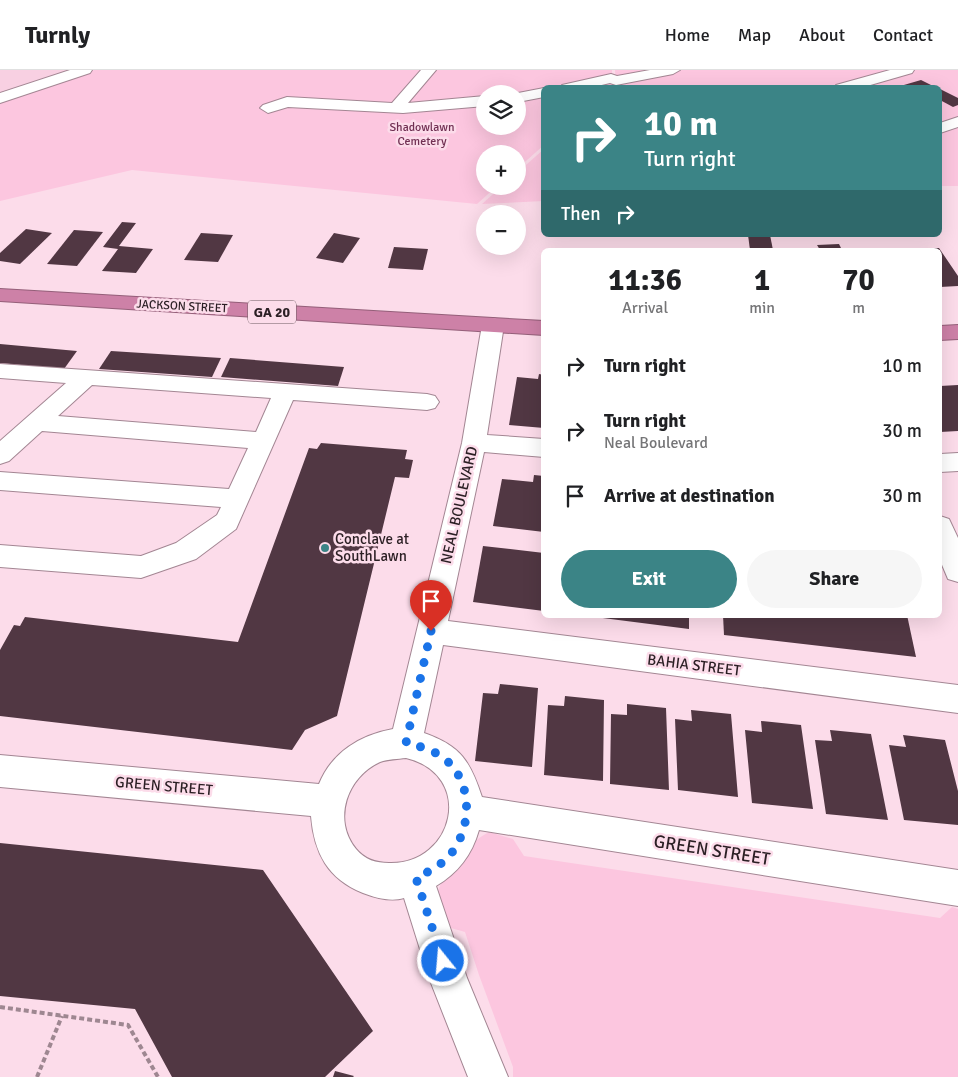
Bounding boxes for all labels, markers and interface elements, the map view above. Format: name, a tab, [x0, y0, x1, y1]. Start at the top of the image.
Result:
text: Turnly	[25, 20, 90, 50]
text: Home	[665, 24, 710, 46]
text: Map	[738, 24, 771, 46]
text: About	[799, 24, 845, 46]
text: Contact	[873, 24, 933, 46]
map controls	[476, 85, 526, 255]
button: layers	[476, 85, 526, 135]
text: 10 m	[644, 102, 718, 145]
icon: right	[561, 105, 626, 170]
park label: Shadowlawn Cemetery	[389, 120, 455, 149]
button: +	[476, 145, 526, 195]
text: Turn right	[644, 145, 736, 172]
icon: right	[611, 200, 639, 228]
text: Then	[561, 202, 601, 226]
button: −	[476, 205, 526, 255]
text: 11:36	[608, 262, 682, 299]
text: 1	[754, 262, 770, 299]
text: 70	[842, 262, 875, 299]
street label: JACKSON STREET	[136, 297, 228, 316]
text: Arrival	[622, 298, 668, 318]
text: min	[749, 298, 775, 318]
text: m	[852, 298, 865, 318]
road number: GA 20	[248, 300, 296, 323]
icon: right	[561, 352, 589, 380]
text: Turn right	[604, 354, 686, 378]
text: 10 m	[882, 354, 922, 378]
text: Turn right	[604, 409, 686, 433]
icon: right	[561, 417, 589, 445]
text: 30 m	[882, 419, 922, 443]
text: Neal Boulevard	[604, 433, 708, 453]
street label: NEAL BOULEVARD	[437, 445, 481, 565]
icon: arrive	[561, 482, 589, 510]
text: Arrive at destination	[604, 484, 775, 508]
text: 30 m	[882, 484, 922, 508]
place label: Conclave at SouthLawn	[335, 530, 409, 565]
marker: Conclave at SouthLawn	[319, 542, 331, 554]
button: Exit	[561, 550, 737, 608]
button: Share	[747, 550, 922, 608]
pin	[410, 580, 452, 631]
icon: arrive	[417, 587, 445, 615]
street label: BAHIA STREET	[646, 650, 742, 680]
street label: GREEN STREET	[114, 773, 214, 799]
street label: GREEN STREET	[652, 830, 772, 870]
position arrow	[416, 934, 468, 986]

